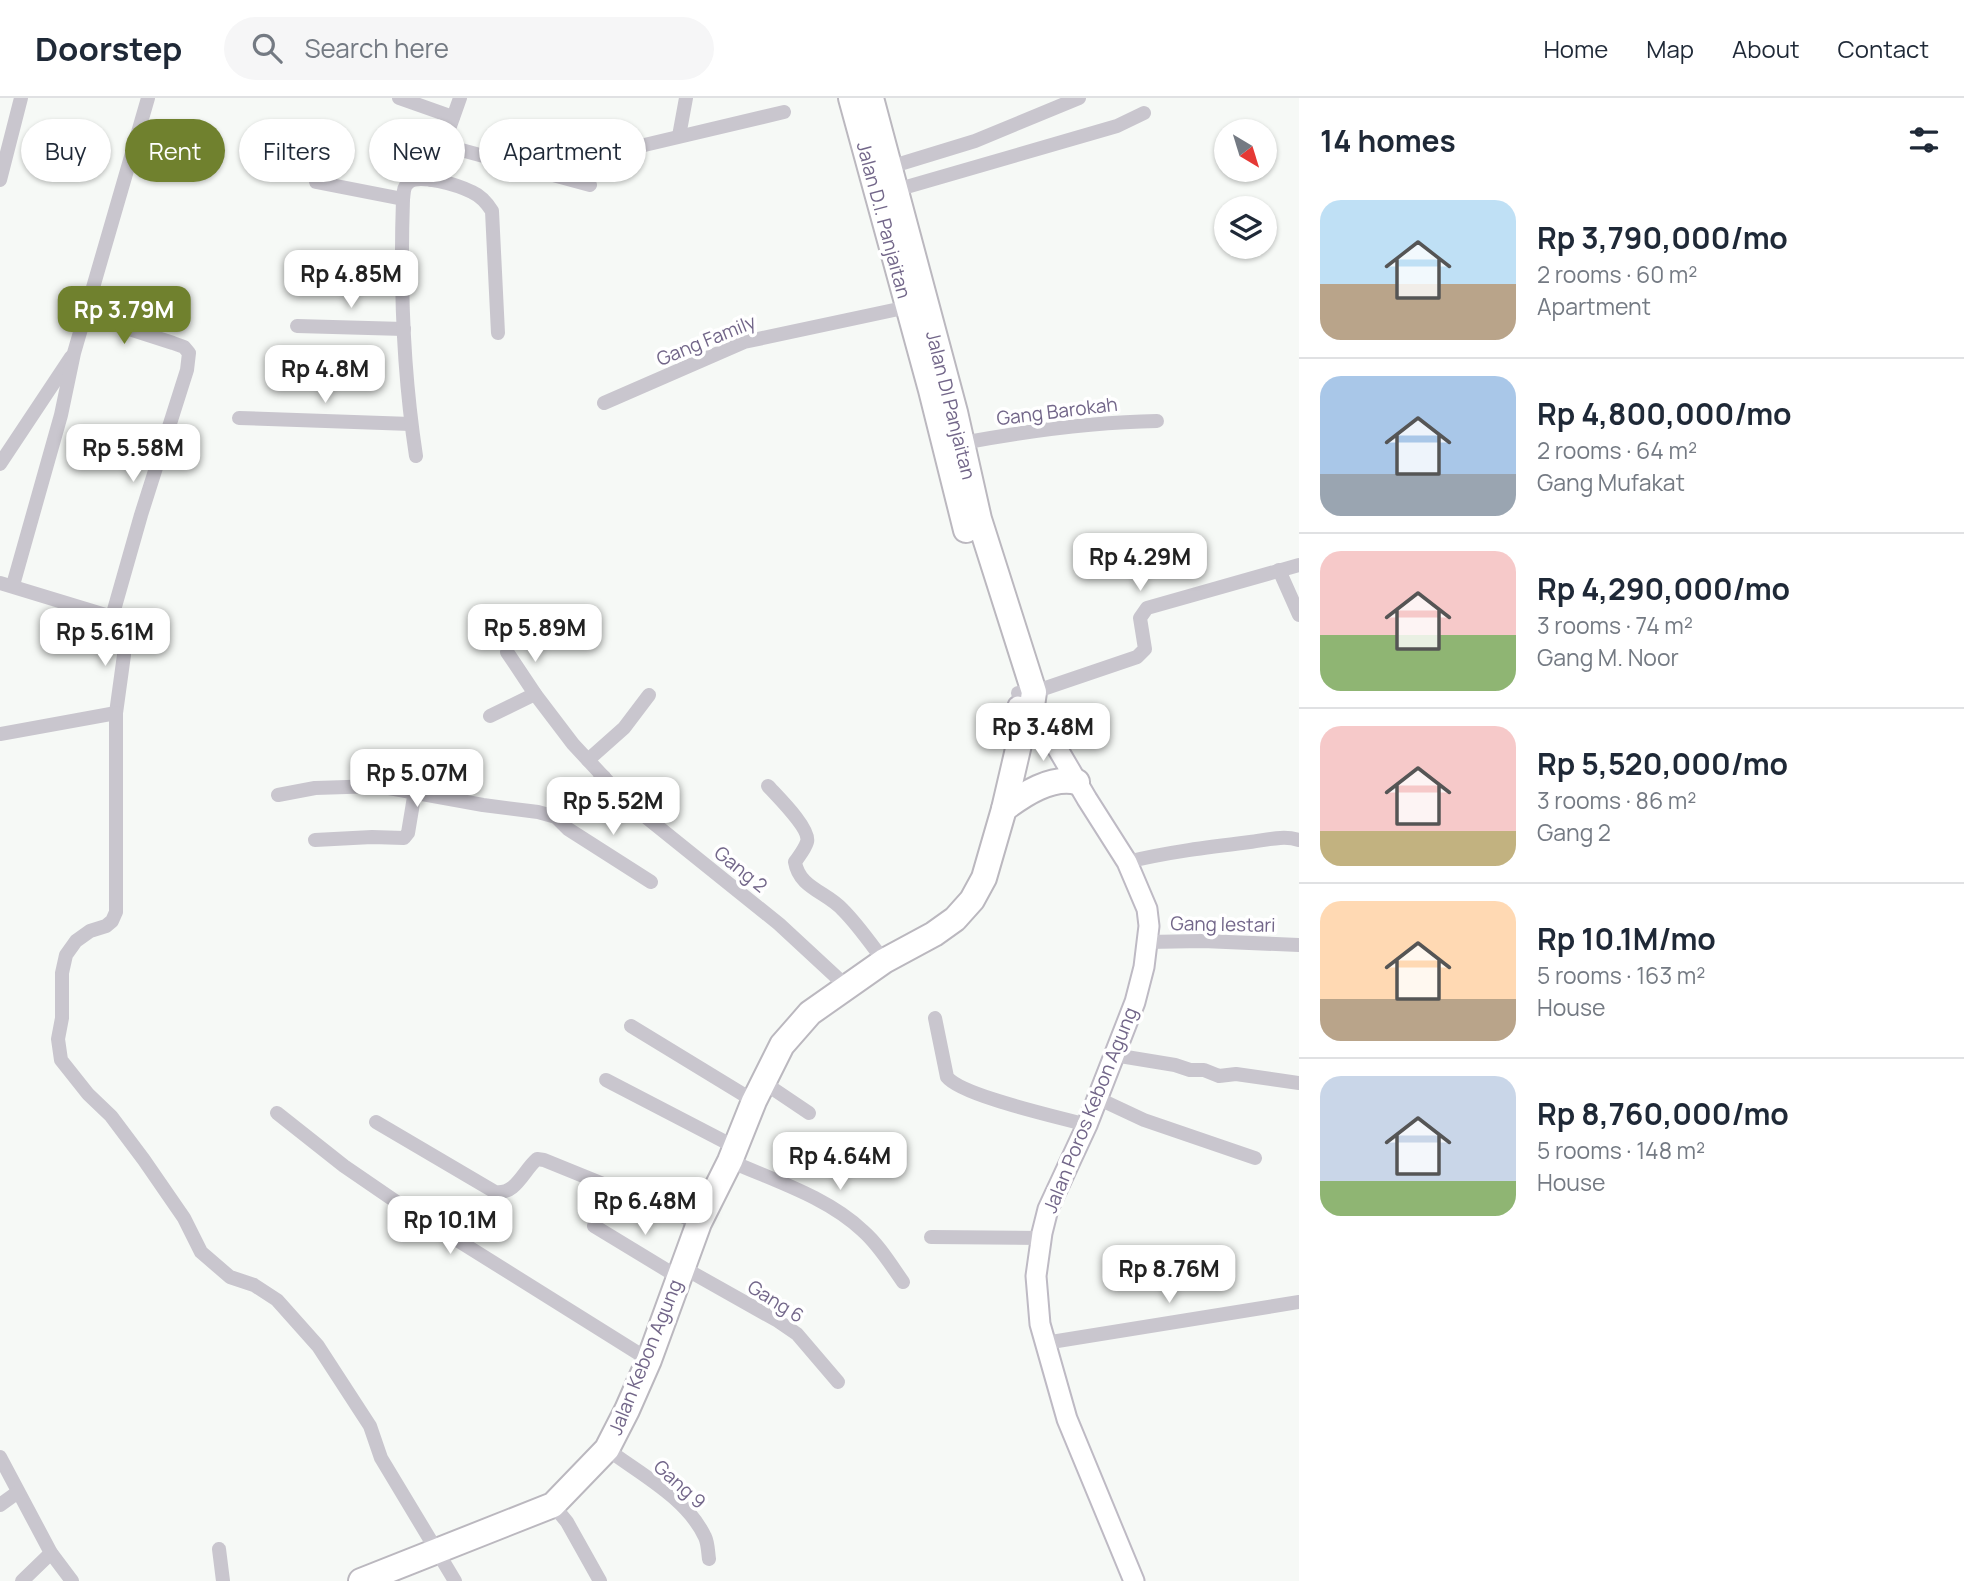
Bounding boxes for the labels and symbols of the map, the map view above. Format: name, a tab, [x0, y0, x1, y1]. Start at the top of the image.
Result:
north arrow	[1214, 119, 1278, 182]
street label: Jalan D.I. Panjaitan	[851, 139, 917, 301]
pin: Rp 4.85M	[279, 250, 423, 310]
pin: Rp 3.79M	[52, 286, 196, 346]
street label: Gang Family	[652, 308, 760, 372]
street label: Jalan DI Panjaitan	[920, 328, 982, 482]
pin: Rp 4.8M	[260, 345, 390, 405]
street label: Gang Barokah	[995, 391, 1119, 431]
pin: Rp 5.58M	[61, 424, 205, 484]
pin: Rp 4.29M	[1068, 533, 1212, 593]
pin: Rp 5.89M	[463, 604, 607, 664]
pin: Rp 5.61M	[33, 608, 177, 668]
pin: Rp 3.48M	[971, 704, 1115, 763]
pin: Rp 5.07M	[345, 750, 489, 809]
pin: Rp 5.52M	[541, 778, 685, 837]
street label: Gang 2	[709, 840, 773, 898]
street label: Gang lestari	[1170, 910, 1276, 938]
street label: Jalan Poros Kebon Agung	[1037, 1003, 1143, 1217]
pin: Rp 4.64M	[768, 1132, 912, 1192]
pin: Rp 6.48M	[573, 1178, 717, 1237]
pin: Rp 10.1M	[378, 1196, 522, 1256]
pin: Rp 8.76M	[1097, 1246, 1241, 1305]
street label: Gang 6	[743, 1274, 809, 1328]
street label: Jalan Kebon Agung	[602, 1275, 688, 1439]
street label: Gang 9	[648, 1454, 712, 1514]

